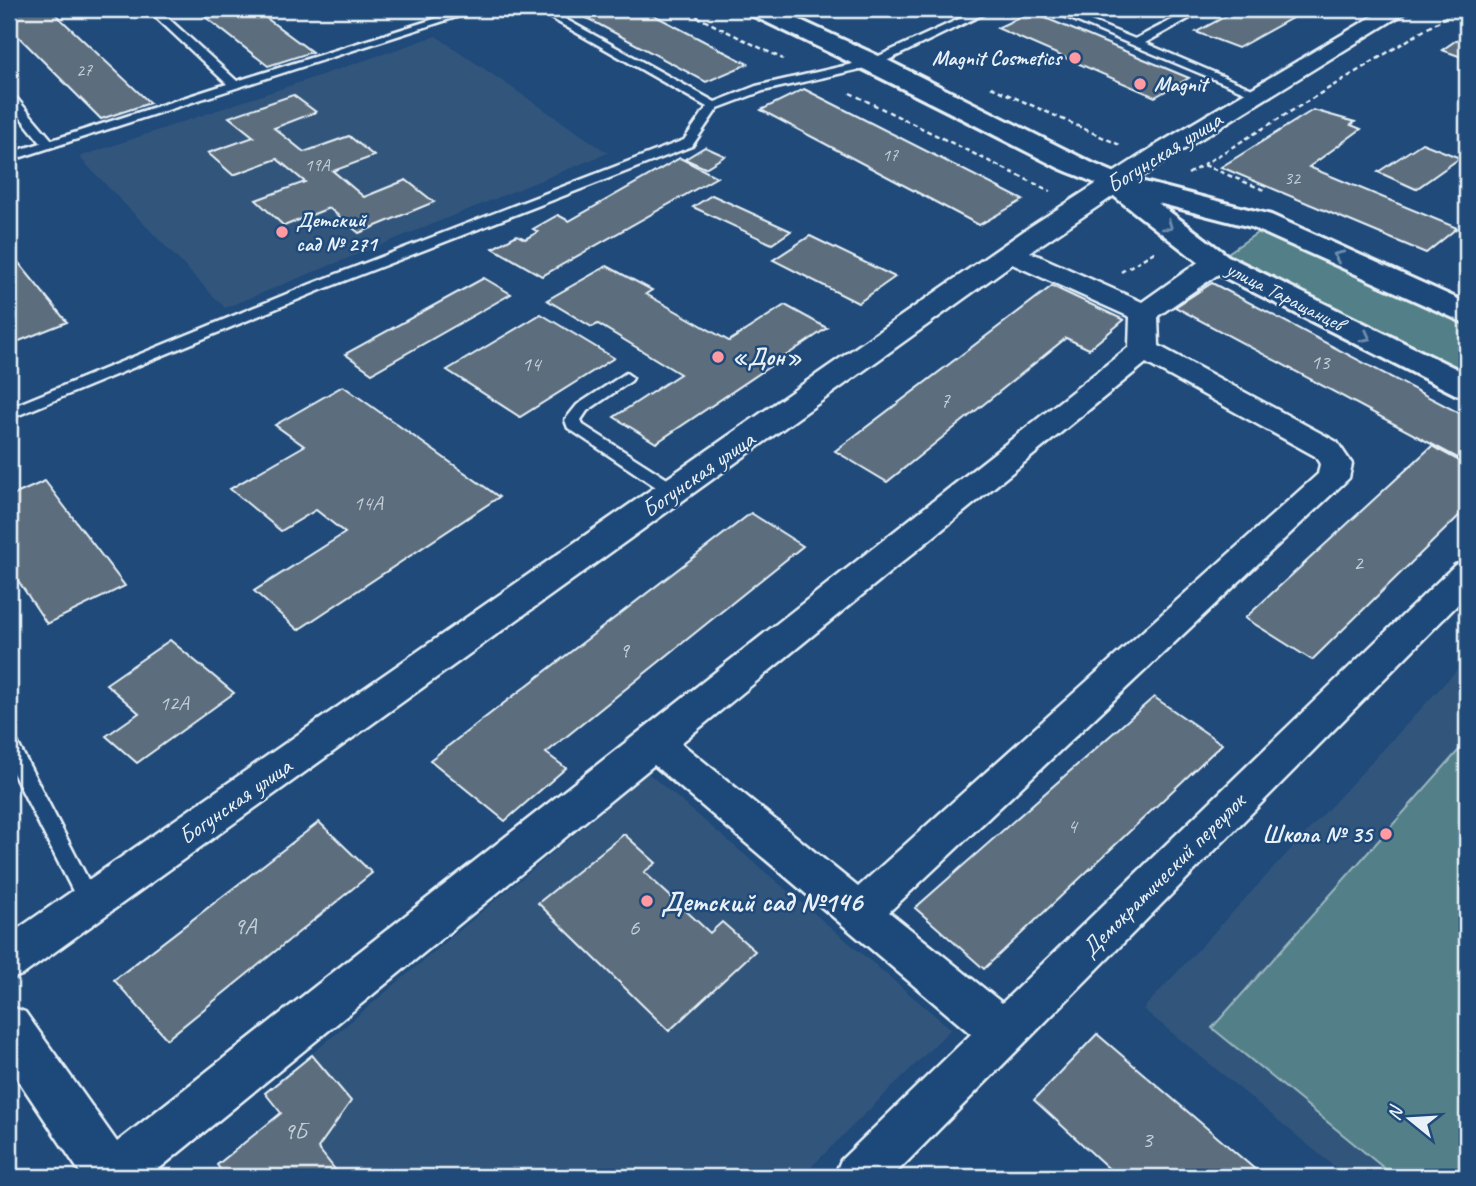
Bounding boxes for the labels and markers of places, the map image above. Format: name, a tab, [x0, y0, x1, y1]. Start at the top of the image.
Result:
place label: Magnit Cosmetics	[932, 45, 1064, 71]
marker: Magnit Cosmetics	[1067, 50, 1083, 66]
place label: Magnit	[1154, 71, 1210, 97]
marker: Magnit	[1132, 76, 1148, 92]
place label: Детский сад № 271	[296, 207, 379, 257]
marker: Детский сад № 271	[274, 224, 290, 240]
place label: «Дон»	[732, 342, 802, 372]
marker: «Дон»	[710, 349, 726, 365]
place label: Школа № 35	[1262, 819, 1375, 849]
marker: Школа № 35	[1378, 826, 1394, 842]
place label: Детский сад №146	[661, 884, 864, 919]
marker: Детский сад №146	[639, 893, 655, 909]

